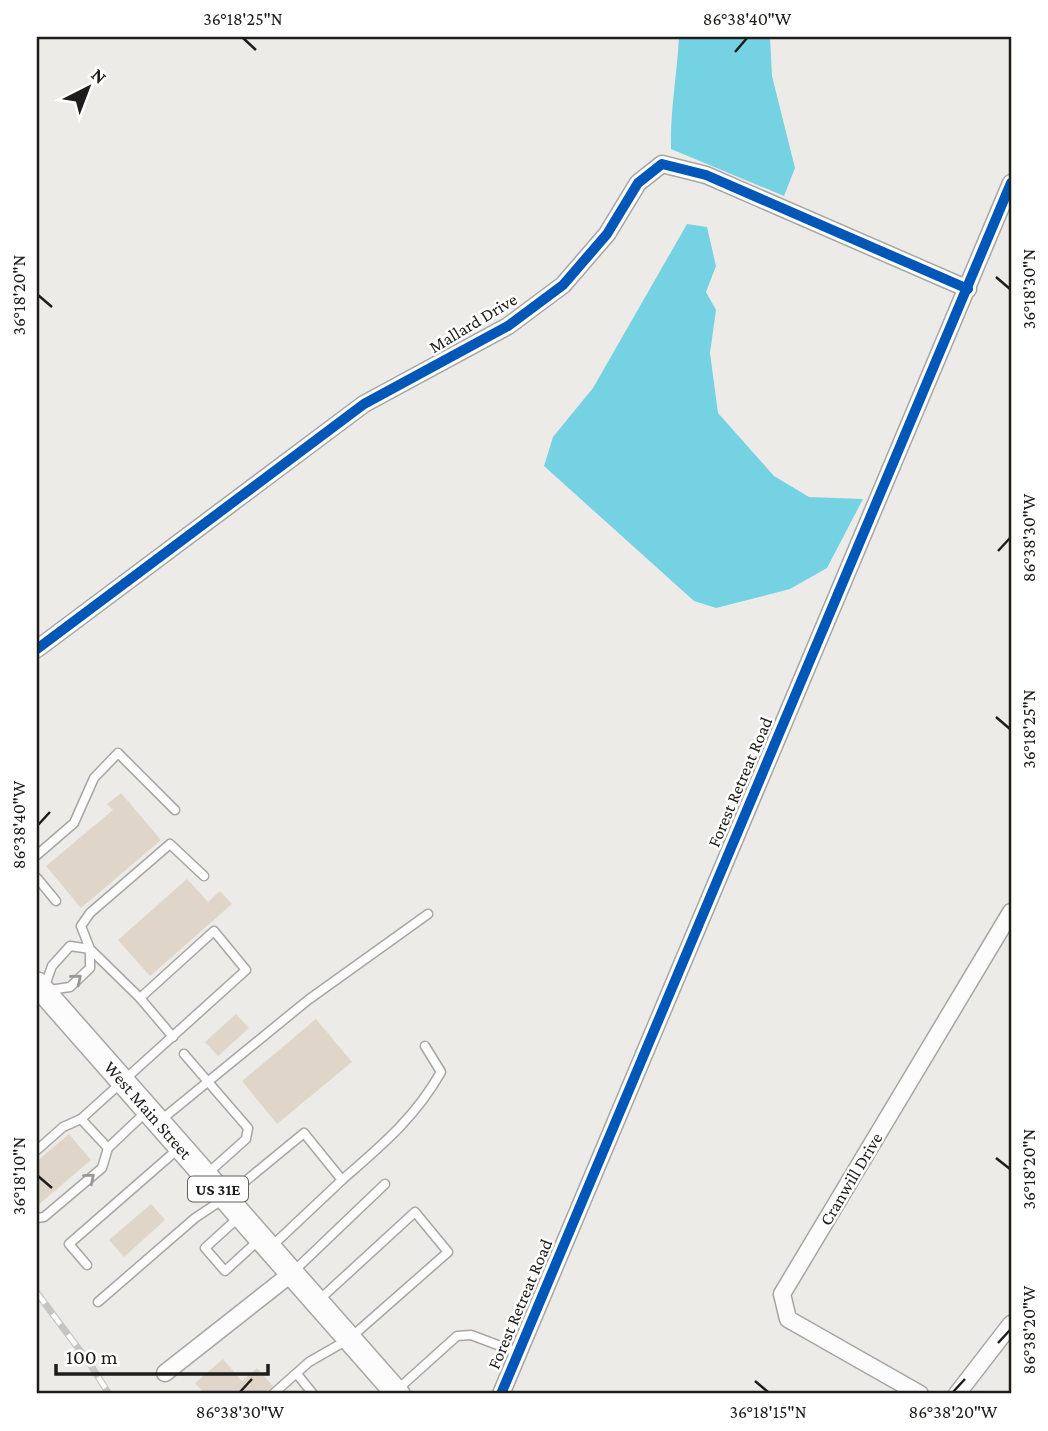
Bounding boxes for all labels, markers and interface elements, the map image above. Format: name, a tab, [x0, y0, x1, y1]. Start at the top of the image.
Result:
text: 36°18'25"N	[203, 9, 283, 29]
text: 86°38'40"W	[703, 9, 792, 29]
north arrow	[52, 52, 122, 122]
text: N	[87, 64, 111, 88]
text: 36°18'30"N	[1019, 249, 1039, 329]
text: 36°18'20"N	[9, 254, 29, 335]
street label: Mallard Drive	[425, 289, 521, 357]
text: 86°38'30"W	[1019, 493, 1039, 582]
text: 36°18'25"N	[1019, 689, 1039, 769]
street label: Forest Retreat Road	[704, 713, 777, 850]
text: 86°38'40"W	[9, 780, 29, 869]
one-way arrow	[69, 975, 81, 988]
street label: West Main Street	[100, 1057, 197, 1164]
text: 36°18'20"N	[1019, 1128, 1039, 1209]
street label: Cranwill Drive	[815, 1129, 887, 1229]
text: 36°18'10"N	[9, 1137, 29, 1215]
one-way arrow	[82, 1174, 95, 1186]
road number: US 31E	[188, 1176, 248, 1202]
street label: Forest Retreat Road	[484, 1235, 557, 1372]
text: 86°38'20"W	[1019, 1285, 1039, 1374]
scale bar	[56, 1333, 268, 1377]
text: 100 m	[66, 1345, 118, 1369]
text: 86°38'30"W	[196, 1402, 285, 1422]
text: 36°18'15"N	[730, 1402, 807, 1422]
text: 86°38'20"W	[909, 1402, 998, 1422]

